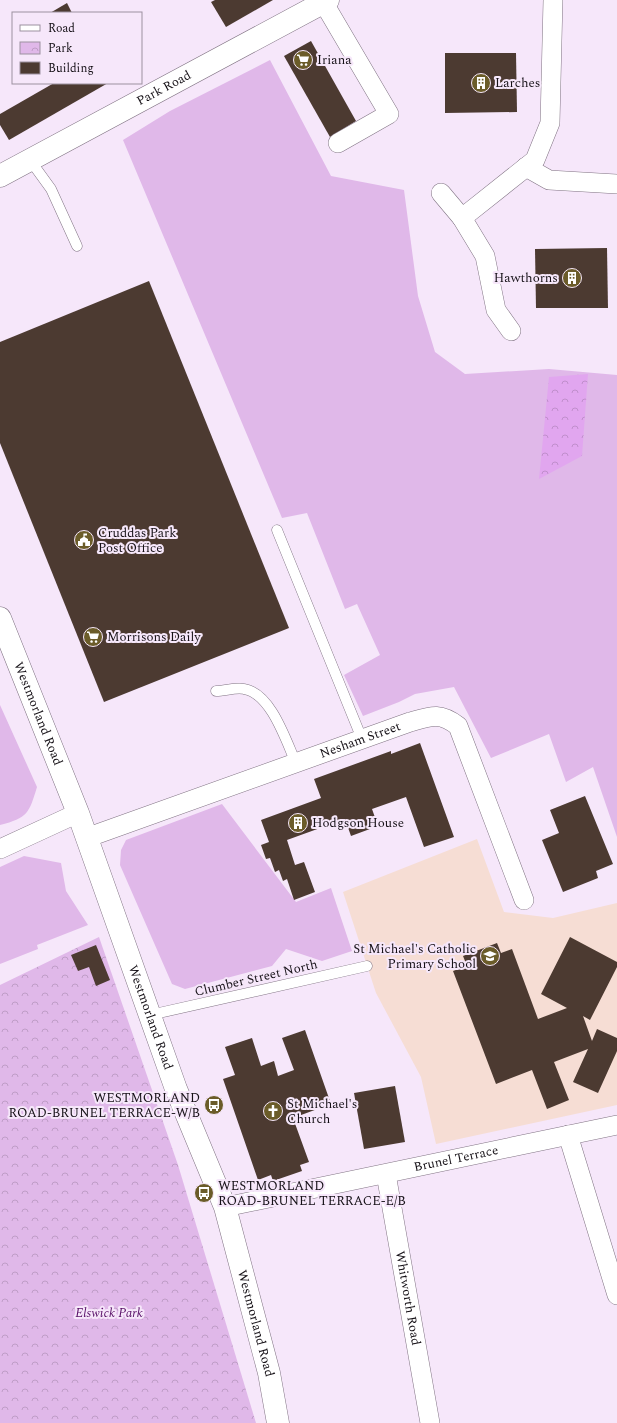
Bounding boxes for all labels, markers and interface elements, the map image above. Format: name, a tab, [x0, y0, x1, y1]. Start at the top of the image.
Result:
legend	[12, 12, 142, 84]
text: Road	[48, 19, 75, 38]
text: Park	[48, 39, 73, 58]
supermarket icon: Iriana	[292, 49, 314, 71]
place label: Iriana	[317, 50, 352, 70]
text: Building	[48, 59, 94, 78]
street label: Park Road	[133, 65, 195, 111]
building icon: Larches	[470, 72, 492, 94]
place label: Larches	[495, 73, 540, 93]
building icon: Hawthorns	[561, 267, 583, 289]
place label: Hawthorns	[494, 268, 558, 288]
place label: Cruddas Park Post Office	[98, 523, 176, 558]
public building icon: Cruddas Park Post Office	[73, 529, 95, 551]
supermarket icon: Morrisons Daily	[82, 626, 104, 648]
place label: Morrisons Daily	[107, 627, 201, 647]
street label: Westmorland Road	[9, 659, 68, 768]
street label: Nesham Street	[317, 716, 404, 764]
building icon: Hodgson House	[287, 812, 309, 834]
place label: Hodgson House	[312, 813, 404, 833]
place label: St Michael's Catholic Primary School	[353, 939, 476, 974]
school or university icon: St Michael's Catholic Primary School	[479, 945, 501, 967]
street label: Clumber Street North	[192, 954, 320, 1002]
street label: Westmorland Road	[123, 962, 178, 1073]
place label: WESTMORLAND ROAD-BRUNEL TERRACE-W/B	[8, 1088, 200, 1123]
bus stop icon: WESTMORLAND ROAD-BRUNEL TERRACE-W/B	[203, 1094, 225, 1116]
place label: St Michael's Church	[287, 1094, 358, 1129]
church icon: St Michael's Church	[262, 1100, 284, 1122]
street label: Brunel Terrace	[412, 1140, 500, 1177]
place label: WESTMORLAND ROAD-BRUNEL TERRACE-E/B	[218, 1176, 406, 1211]
bus stop icon: WESTMORLAND ROAD-BRUNEL TERRACE-E/B	[193, 1182, 215, 1204]
street label: Whitworth Road	[390, 1249, 426, 1347]
street label: Westmorland Road	[232, 1268, 280, 1379]
park label: Elswick Park	[75, 1303, 143, 1323]

